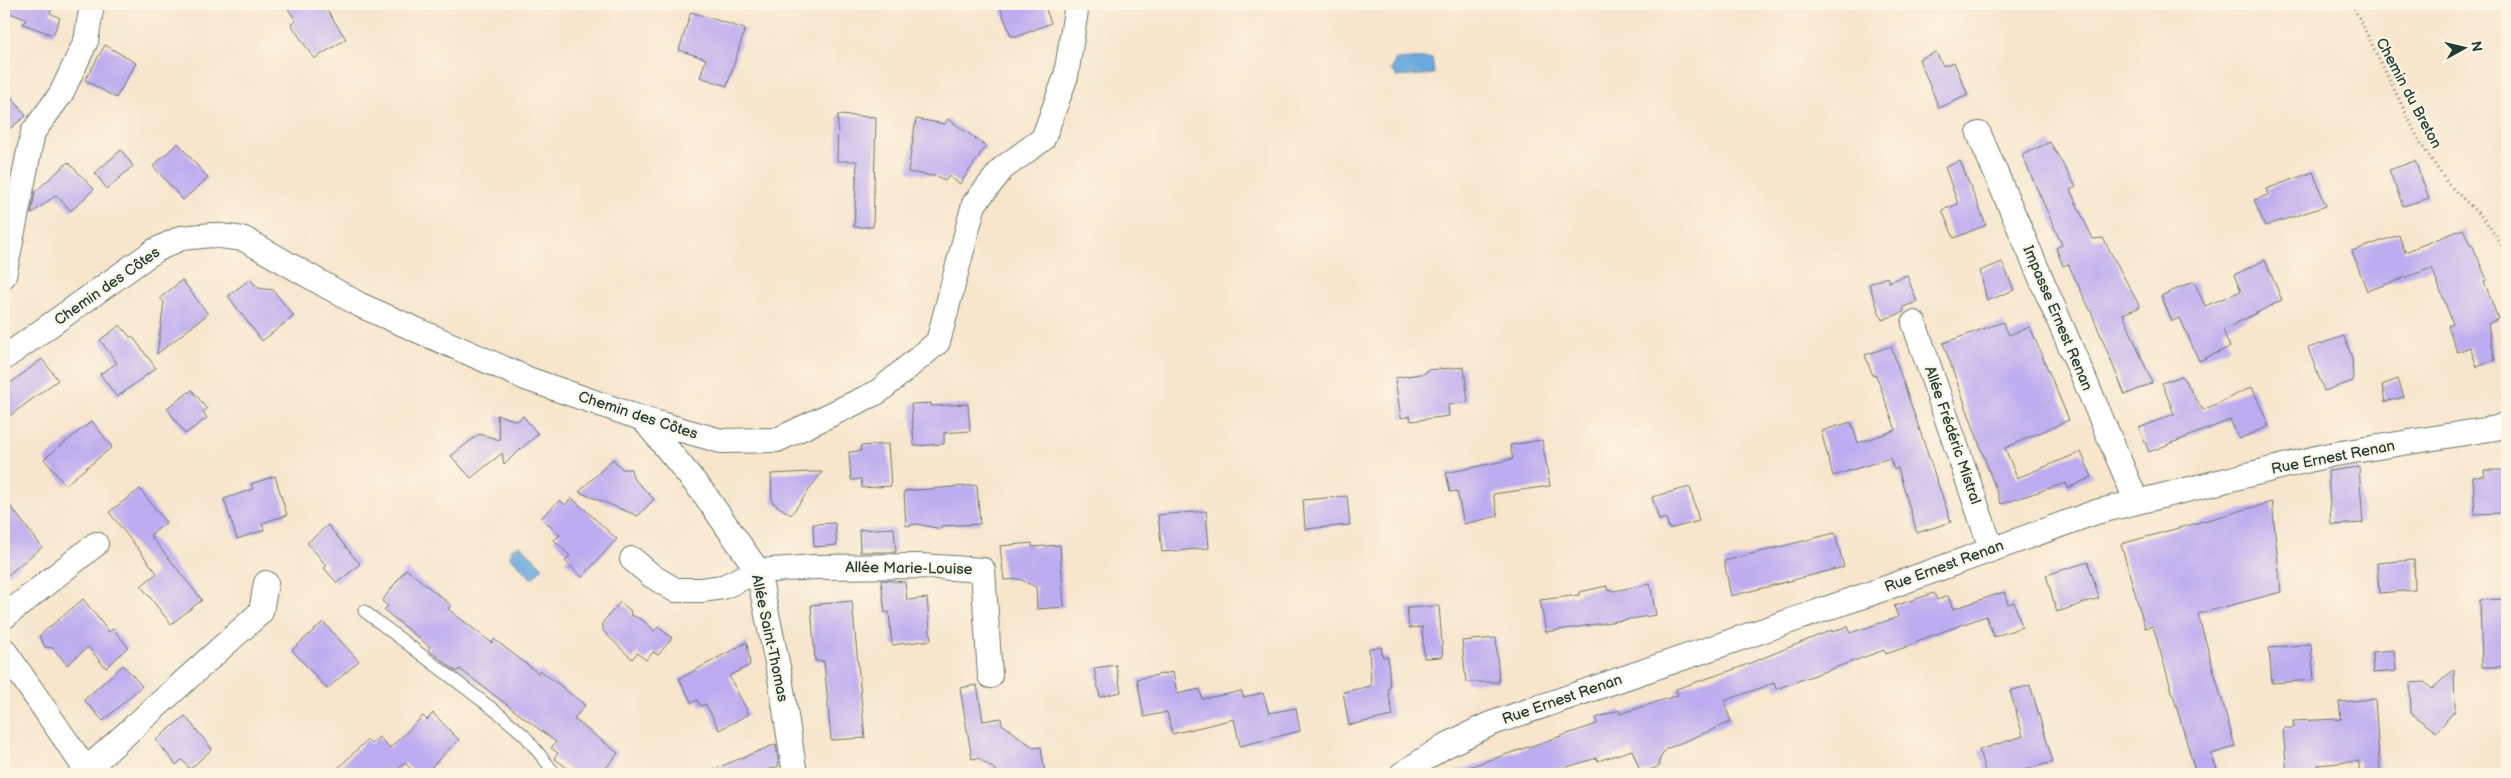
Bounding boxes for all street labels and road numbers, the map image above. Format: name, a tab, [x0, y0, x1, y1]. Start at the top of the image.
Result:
street label: Chemin du Breton	[2371, 35, 2446, 152]
street label: Chemin des Côtes	[51, 243, 164, 330]
street label: Impasse Ernest Renan	[2018, 243, 2097, 394]
street label: Allée Frédéric Mistral	[1920, 364, 1985, 507]
street label: Chemin des Côtes	[576, 387, 701, 444]
street label: Rue Ernest Renan	[2270, 436, 2397, 479]
street label: Rue Ernest Renan	[1882, 536, 2006, 597]
street label: Allée Marie-Louise	[845, 558, 973, 579]
street label: Allée Saint-Thomas	[747, 573, 792, 704]
street label: Rue Ernest Renan	[1500, 670, 1625, 729]

